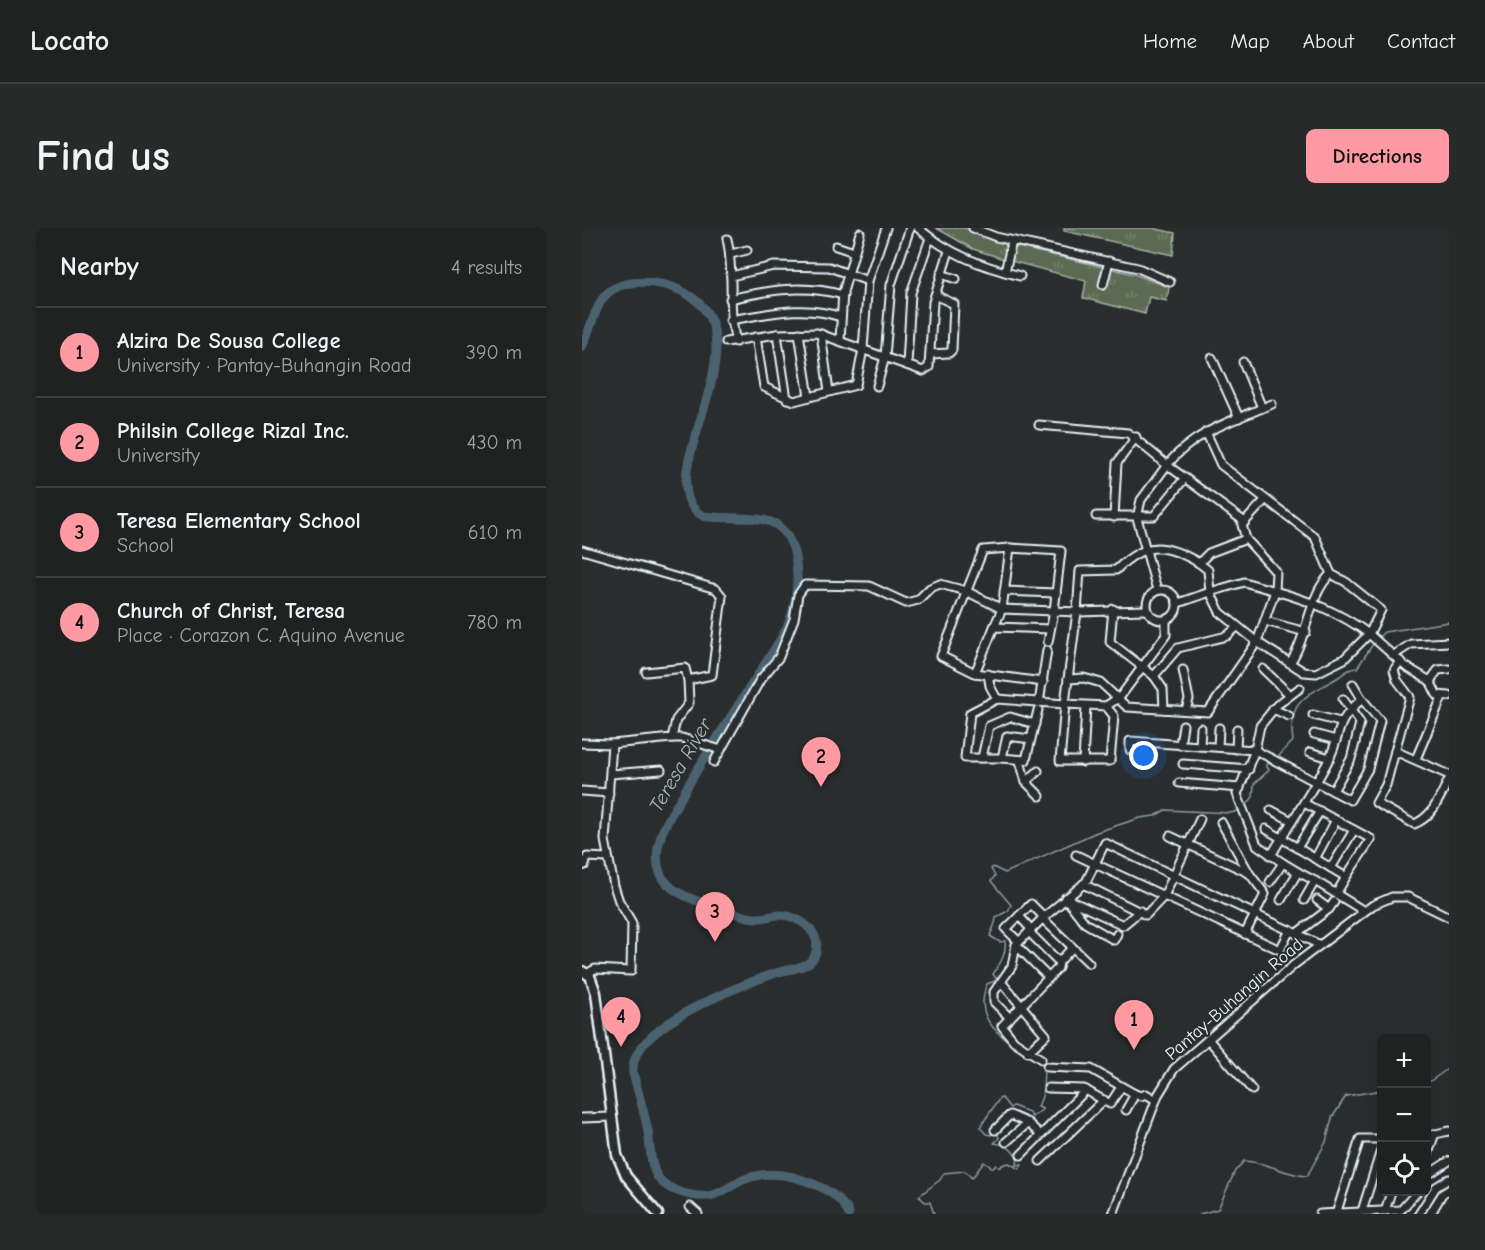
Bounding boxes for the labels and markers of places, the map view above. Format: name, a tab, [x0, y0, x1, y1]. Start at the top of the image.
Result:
pin: 2	[802, 738, 840, 787]
pin: 3	[696, 892, 734, 942]
pin: 4	[602, 998, 640, 1047]
pin: 1	[1114, 1000, 1154, 1050]

